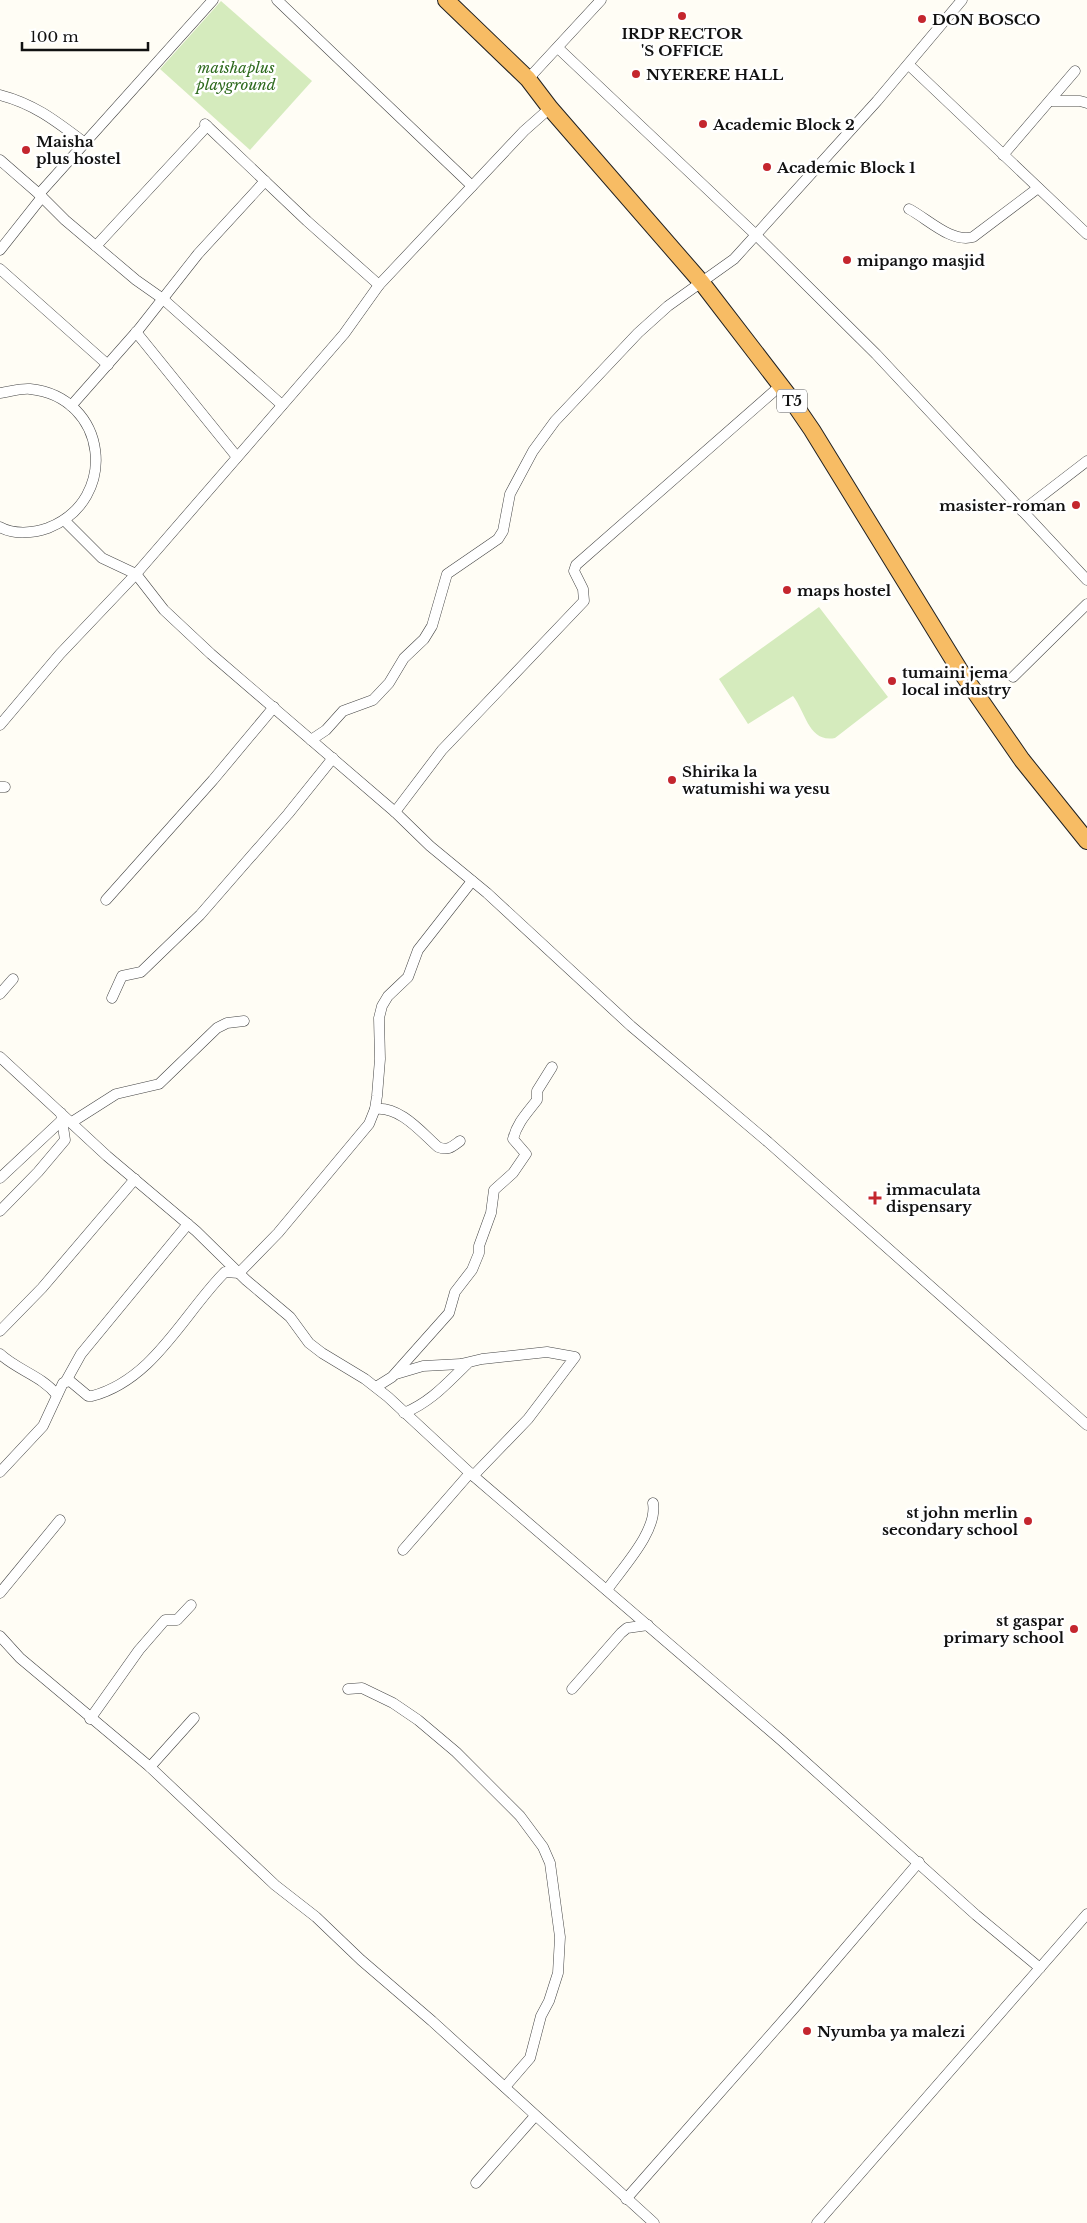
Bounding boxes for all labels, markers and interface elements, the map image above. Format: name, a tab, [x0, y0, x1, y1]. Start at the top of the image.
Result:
marker: IRDP RECTOR 'S OFFICE	[676, 10, 688, 22]
place label: DON BOSCO	[932, 10, 1040, 29]
marker: DON BOSCO	[916, 13, 928, 25]
scale bar	[22, 20, 149, 52]
place label: IRDP RECTOR 'S OFFICE	[621, 24, 743, 60]
text: 100 m	[30, 27, 79, 46]
park label: maishaplus playground	[194, 58, 276, 94]
place label: NYERERE HALL	[646, 65, 784, 84]
marker: NYERERE HALL	[630, 68, 642, 80]
place label: Academic Block 2	[712, 115, 855, 134]
marker: Academic Block 2	[697, 118, 709, 130]
place label: Maisha plus hostel	[36, 132, 122, 168]
marker: Maisha plus hostel	[20, 144, 32, 156]
place label: Academic Block 1	[776, 158, 916, 177]
marker: Academic Block 1	[761, 161, 773, 173]
place label: mipango masjid	[857, 251, 985, 270]
marker: mipango masjid	[841, 254, 853, 266]
road number: T5	[777, 390, 807, 412]
place label: masister-roman	[939, 496, 1066, 515]
marker: masister-roman	[1070, 499, 1082, 511]
place label: maps hostel	[797, 581, 892, 600]
marker: maps hostel	[781, 584, 793, 596]
place label: tumaini jema local industry	[902, 663, 1011, 699]
marker: tumaini jema local industry	[886, 675, 898, 687]
place label: Shirika la watumishi wa yesu	[682, 762, 830, 798]
marker: Shirika la watumishi wa yesu	[666, 774, 678, 786]
place label: immaculata dispensary	[886, 1180, 981, 1216]
marker: immaculata dispensary	[868, 1191, 882, 1205]
place label: st john merlin secondary school	[882, 1503, 1019, 1539]
marker: st john merlin secondary school	[1022, 1515, 1034, 1527]
place label: st gaspar primary school	[943, 1611, 1065, 1647]
marker: st gaspar primary school	[1068, 1623, 1080, 1635]
place label: Nyumba ya malezi	[817, 2022, 966, 2041]
marker: Nyumba ya malezi	[801, 2025, 813, 2037]

